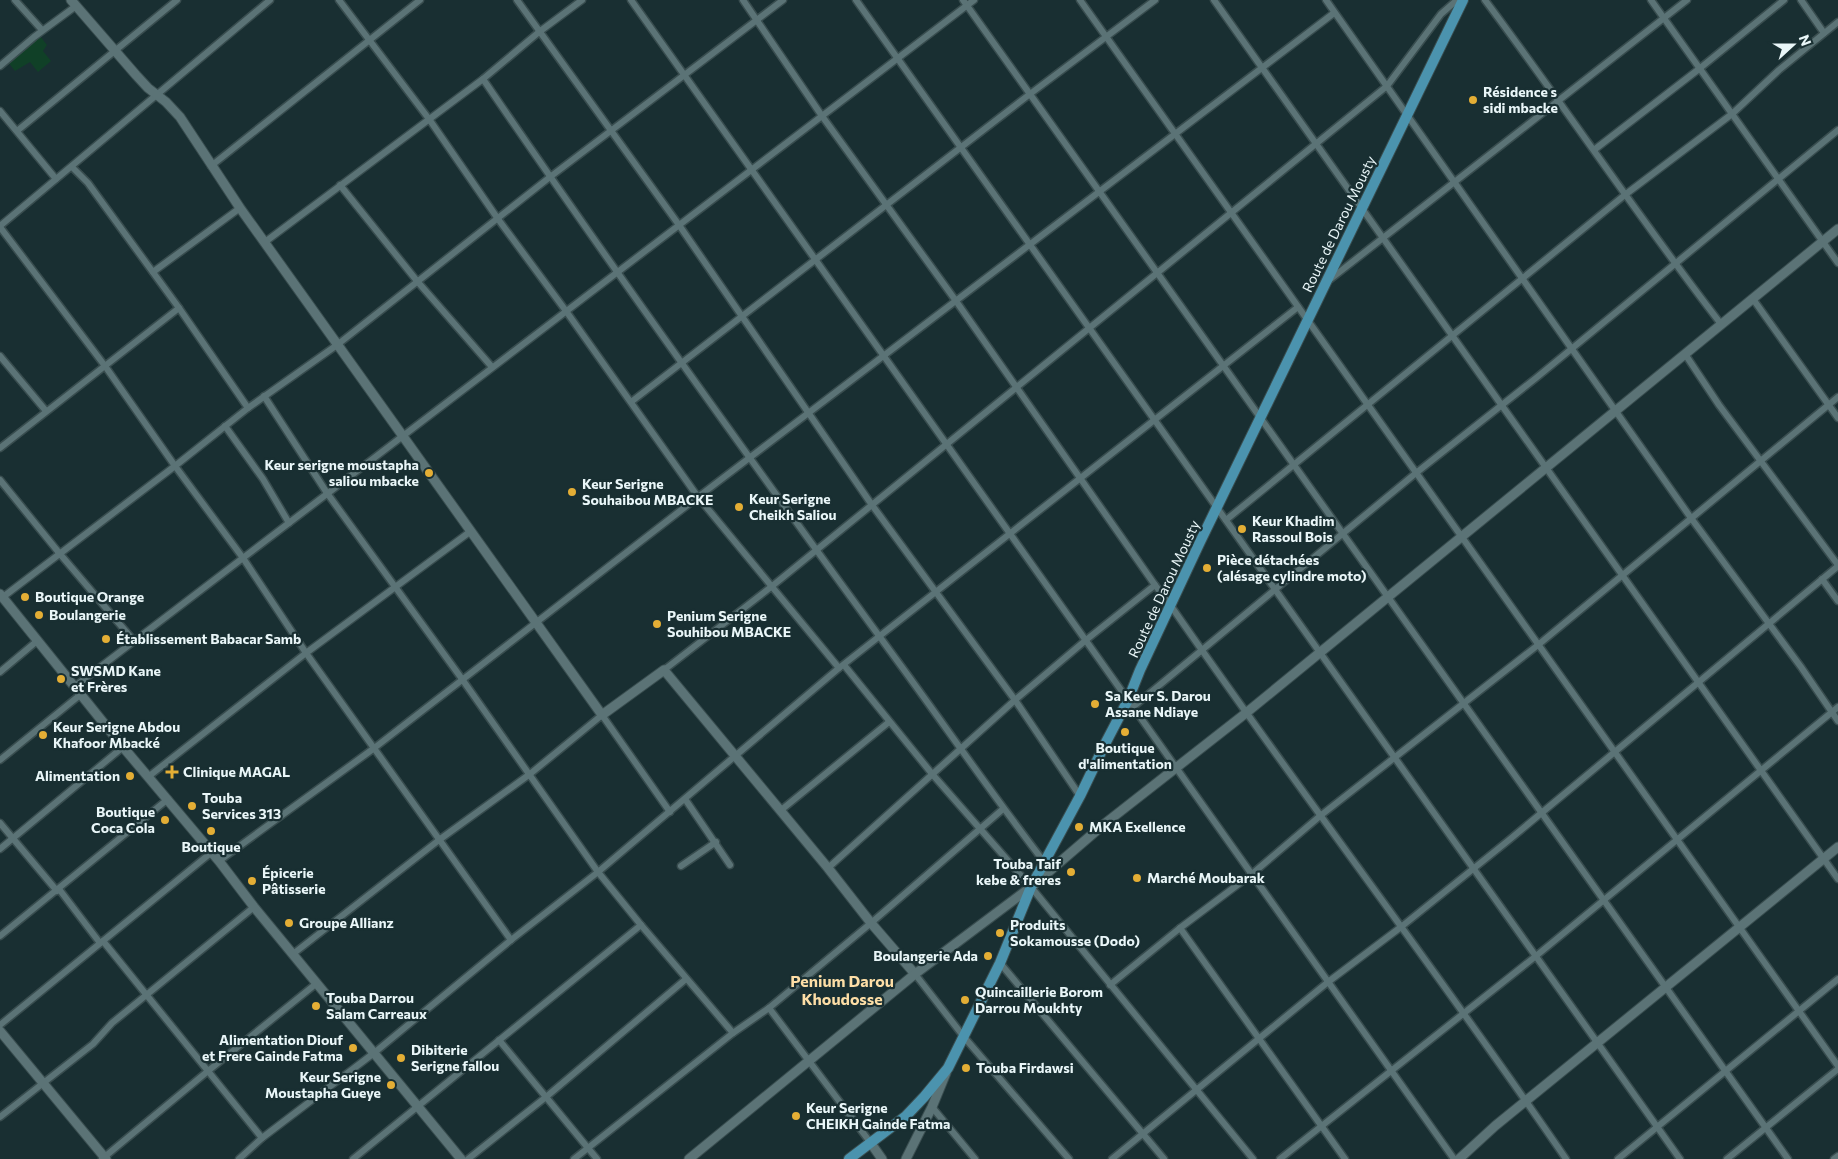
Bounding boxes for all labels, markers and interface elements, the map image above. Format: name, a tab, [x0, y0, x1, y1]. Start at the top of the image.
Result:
north arrow	[1768, 20, 1818, 70]
text: N	[1796, 32, 1815, 48]
place label: Résidence s sidi mbacke	[1483, 83, 1558, 116]
marker: Résidence s sidi mbacke	[1467, 94, 1479, 106]
street label: Route de Darou Mousty	[1298, 153, 1379, 295]
place label: Keur serigne moustapha saliou mbacke	[265, 456, 419, 489]
marker: Keur serigne moustapha saliou mbacke	[423, 467, 435, 479]
place label: Keur Serigne Souhaibou MBACKE	[582, 475, 713, 508]
marker: Keur Serigne Souhaibou MBACKE	[566, 486, 578, 498]
place label: Keur Serigne Cheikh Saliou	[749, 490, 837, 523]
marker: Keur Serigne Cheikh Saliou	[733, 501, 745, 513]
place label: Keur Khadim Rassoul Bois	[1252, 512, 1335, 545]
street label: Route de Darou Mousty	[1124, 517, 1203, 660]
marker: Keur Khadim Rassoul Bois	[1236, 523, 1248, 535]
place label: Pièce détachées (alésage cylindre moto)	[1217, 551, 1367, 584]
marker: Pièce détachées (alésage cylindre moto)	[1201, 562, 1213, 574]
place label: Boutique Orange	[35, 588, 144, 605]
marker: Boutique Orange	[19, 591, 31, 603]
place label: Boulangerie	[49, 606, 126, 623]
place label: Penium Serigne Souhibou MBACKE	[667, 607, 791, 640]
marker: Boulangerie	[33, 609, 45, 621]
marker: Penium Serigne Souhibou MBACKE	[651, 618, 663, 630]
place label: Établissement Babacar Samb	[116, 630, 301, 647]
marker: Établissement Babacar Samb	[100, 633, 112, 645]
place label: SWSMD Kane et Frères	[71, 662, 161, 695]
marker: SWSMD Kane et Frères	[55, 673, 67, 685]
place label: Sa Keur S. Darou Assane Ndiaye	[1105, 687, 1211, 720]
marker: Sa Keur S. Darou Assane Ndiaye	[1089, 698, 1101, 710]
place label: Keur Serigne Abdou Khafoor Mbacké	[53, 718, 180, 751]
marker: Boutique d'alimentation	[1119, 726, 1131, 738]
marker: Keur Serigne Abdou Khafoor Mbacké	[37, 729, 49, 741]
place label: Boutique d'alimentation	[1078, 739, 1172, 772]
place label: Clinique MAGAL	[183, 763, 290, 780]
marker: Clinique MAGAL	[165, 765, 179, 779]
place label: Alimentation	[35, 767, 120, 784]
marker: Alimentation	[124, 770, 136, 782]
place label: Touba Services 313	[202, 789, 281, 822]
marker: Touba Services 313	[186, 800, 198, 812]
place label: Boutique Coca Cola	[91, 803, 155, 836]
marker: Boutique Coca Cola	[159, 814, 171, 826]
place label: MKA Exellence	[1089, 818, 1186, 835]
marker: MKA Exellence	[1073, 821, 1085, 833]
marker: Boutique	[205, 825, 217, 837]
place label: Boutique	[181, 838, 241, 855]
place label: Touba Taif kebe & freres	[976, 855, 1061, 888]
place label: Épicerie Pâtisserie	[262, 864, 326, 897]
marker: Touba Taif kebe & freres	[1065, 866, 1077, 878]
place label: Marché Moubarak	[1147, 869, 1265, 886]
marker: Marché Moubarak	[1131, 872, 1143, 884]
marker: Épicerie Pâtisserie	[246, 875, 258, 887]
place label: Groupe Allianz	[299, 914, 394, 931]
place label: Produits Sokamousse (Dodo)	[1010, 916, 1140, 949]
marker: Groupe Allianz	[283, 917, 295, 929]
marker: Produits Sokamousse (Dodo)	[994, 927, 1006, 939]
place label: Boulangerie Ada	[873, 947, 978, 964]
marker: Boulangerie Ada	[982, 950, 994, 962]
district label: Penium Darou Khoudosse	[790, 971, 894, 1008]
place label: Quincaillerie Borom Darrou Moukhty	[975, 983, 1103, 1016]
place label: Touba Darrou Salam Carreaux	[326, 989, 427, 1022]
marker: Quincaillerie Borom Darrou Moukhty	[959, 994, 971, 1006]
marker: Touba Darrou Salam Carreaux	[310, 1000, 322, 1012]
place label: Alimentation Diouf et Frere Gainde Fatma	[202, 1031, 343, 1064]
place label: Dibiterie Serigne fallou	[411, 1041, 499, 1074]
marker: Alimentation Diouf et Frere Gainde Fatma	[347, 1042, 359, 1054]
marker: Dibiterie Serigne fallou	[395, 1052, 407, 1064]
place label: Touba Firdawsi	[976, 1059, 1074, 1076]
marker: Touba Firdawsi	[960, 1062, 972, 1074]
place label: Keur Serigne Moustapha Gueye	[265, 1068, 381, 1101]
marker: Keur Serigne Moustapha Gueye	[385, 1079, 397, 1091]
place label: Keur Serigne CHEIKH Gainde Fatma	[806, 1099, 950, 1132]
marker: Keur Serigne CHEIKH Gainde Fatma	[790, 1110, 802, 1122]

